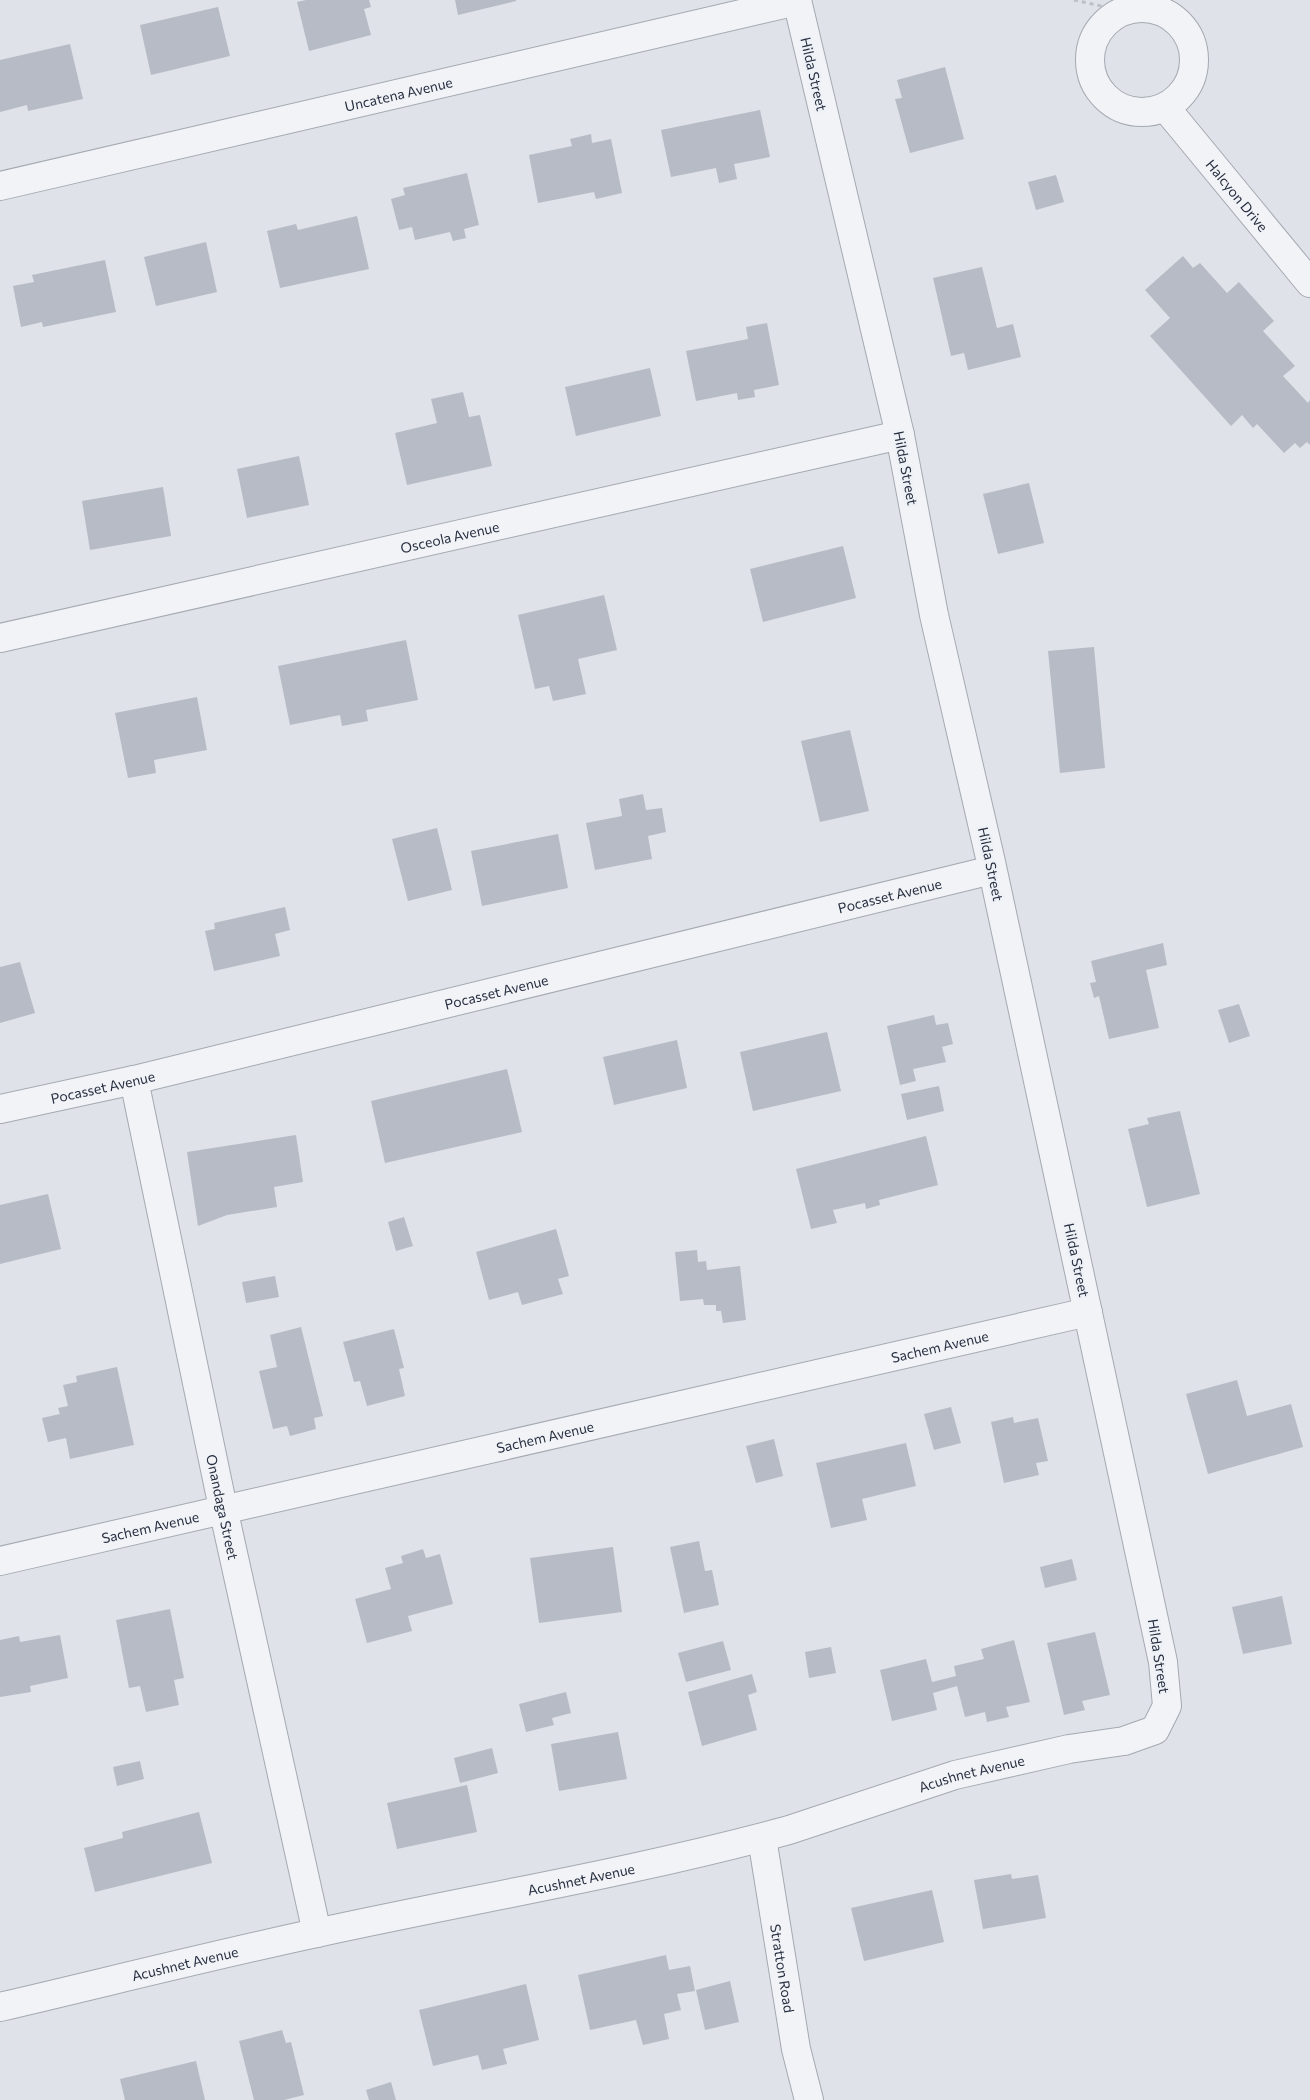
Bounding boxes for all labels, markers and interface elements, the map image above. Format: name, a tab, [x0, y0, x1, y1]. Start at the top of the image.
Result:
street label: Hilda Street	[797, 35, 831, 113]
street label: Uncatena Avenue	[343, 73, 454, 114]
street label: Halcyon Drive	[1203, 156, 1272, 234]
street label: Hilda Street	[890, 429, 922, 507]
street label: Osceola Avenue	[399, 517, 501, 556]
street label: Hilda Street	[975, 825, 1007, 903]
street label: Pocasset Avenue	[836, 874, 943, 916]
street label: Pocasset Avenue	[443, 970, 550, 1012]
street label: Pocasset Avenue	[49, 1067, 157, 1106]
street label: Hilda Street	[1061, 1221, 1093, 1299]
street label: Sachem Avenue	[889, 1327, 990, 1365]
street label: Sachem Avenue	[495, 1417, 595, 1456]
street label: Onandaga Street	[204, 1453, 243, 1561]
street label: Sachem Avenue	[100, 1507, 201, 1546]
street label: Hilda Street	[1145, 1617, 1173, 1695]
street label: Acushnet Avenue	[916, 1751, 1026, 1795]
street label: Acushnet Avenue	[526, 1859, 636, 1898]
street label: Stratton Road	[767, 1923, 799, 2014]
street label: Acushnet Avenue	[130, 1942, 240, 1984]

